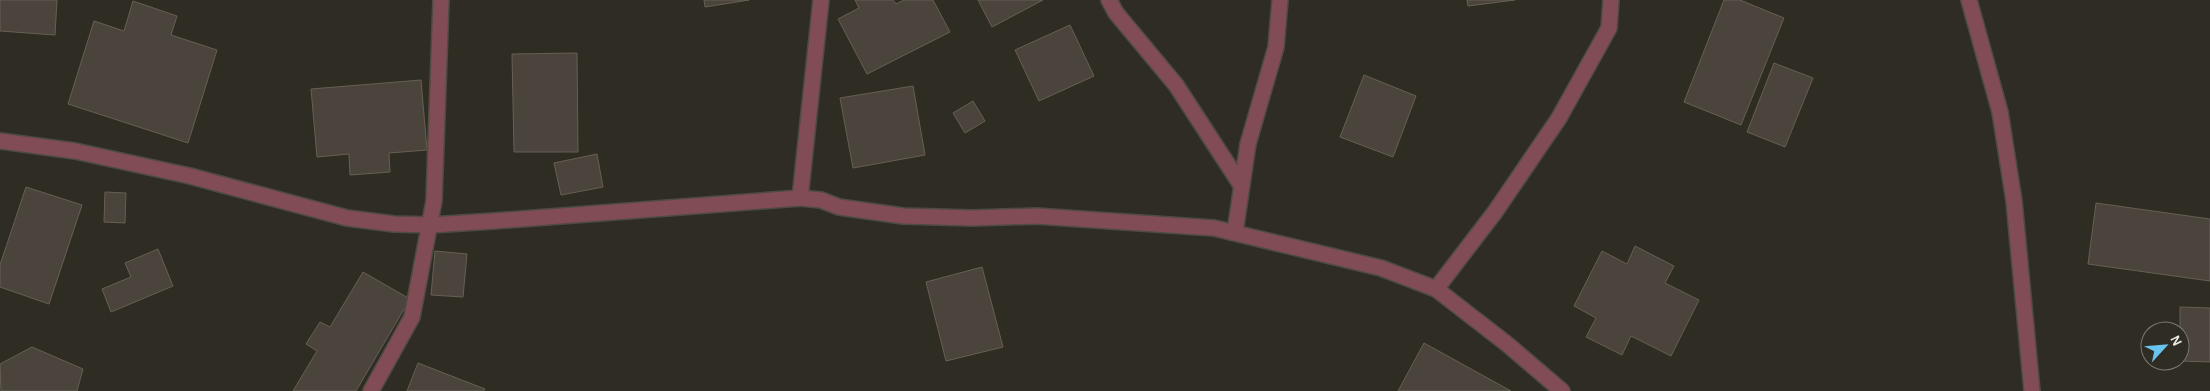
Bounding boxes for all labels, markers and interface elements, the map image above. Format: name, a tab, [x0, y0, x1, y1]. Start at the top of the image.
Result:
north arrow	[2140, 321, 2190, 371]
text: N	[2167, 333, 2184, 348]

